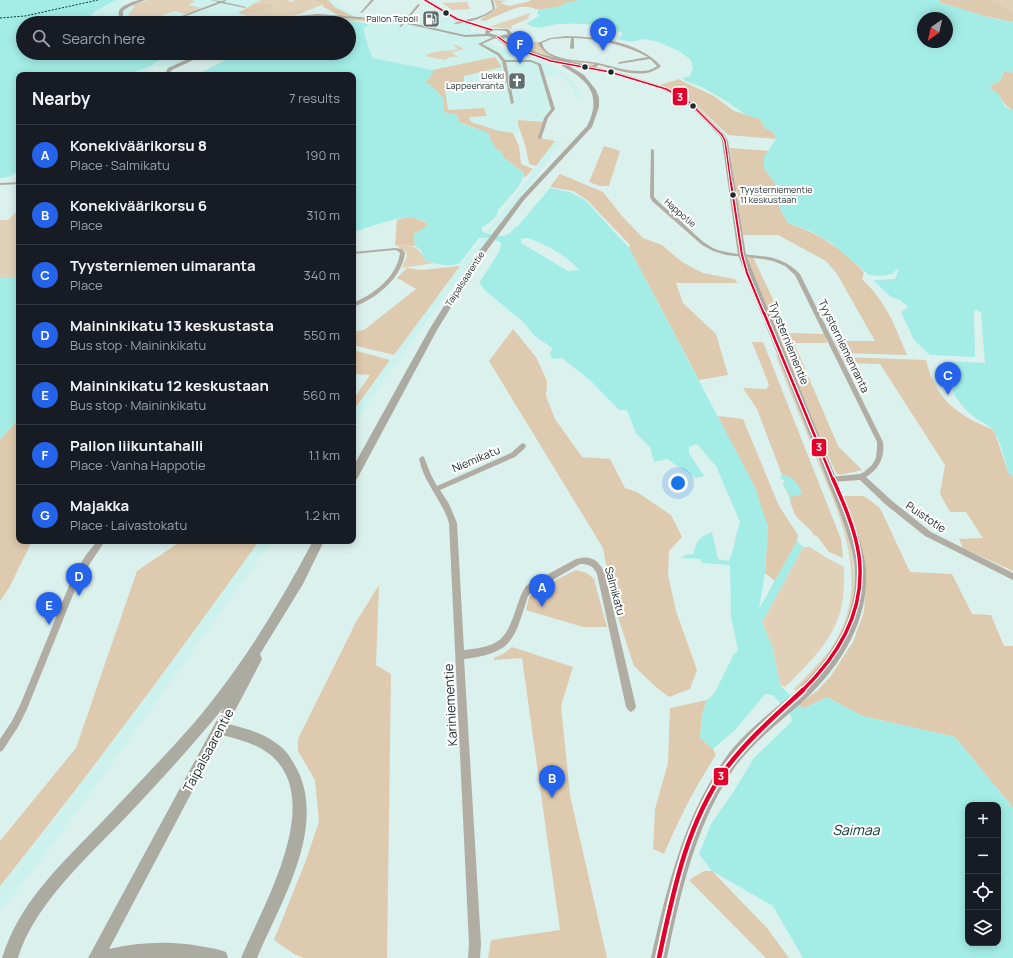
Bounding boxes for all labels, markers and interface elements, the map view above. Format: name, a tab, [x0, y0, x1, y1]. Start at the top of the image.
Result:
unlabelled marker	[441, 8, 451, 18]
fuel station icon: Pallon Teboil	[421, 9, 441, 29]
place label: Pallon Teboil	[366, 12, 418, 25]
north arrow	[917, 12, 953, 48]
search box	[16, 16, 356, 60]
pin: G	[590, 18, 616, 51]
icon: search	[30, 27, 52, 49]
text: Search here	[62, 28, 145, 49]
pin: F	[507, 31, 533, 64]
unlabelled marker	[580, 62, 590, 72]
unlabelled marker	[606, 67, 616, 77]
place label: Liekki Lappeenranta	[446, 69, 504, 92]
church icon: Liekki Lappeenranta	[507, 71, 527, 91]
text: Nearby	[32, 87, 90, 110]
line badge: 3	[672, 87, 688, 106]
text: 7 results	[289, 89, 340, 107]
text: 3	[677, 89, 683, 104]
unlabelled marker	[688, 101, 698, 111]
text: Konekiväärikorsu 8	[70, 135, 207, 156]
text: A	[41, 146, 49, 164]
text: 190 m	[305, 146, 340, 164]
text: Place · Salmikatu	[70, 156, 170, 174]
place label: Tyysterniementie 11 keskustaan	[740, 183, 813, 206]
marker: Tyysterniementie 11 keskustaan	[728, 190, 738, 200]
text: Konekiväärikorsu 6	[70, 195, 207, 216]
street label: Happotie	[662, 195, 699, 230]
text: B	[41, 206, 49, 224]
text: 310 m	[306, 206, 340, 224]
text: Place	[70, 216, 103, 234]
street label: Taipalsaarentie	[442, 249, 487, 309]
text: Tyysterniemen uimaranta	[70, 255, 256, 276]
text: C	[40, 266, 50, 284]
text: 340 m	[304, 266, 340, 284]
text: Place	[70, 276, 103, 294]
street label: Tyysterniemenranta	[815, 297, 874, 395]
street label: Tyysterniementie	[766, 299, 813, 387]
text: Maininkikatu 13 keskustasta	[70, 315, 274, 336]
text: D	[40, 326, 50, 344]
text: 550 m	[303, 326, 340, 344]
text: Bus stop · Maininkikatu	[70, 336, 206, 354]
pin: C	[935, 362, 961, 395]
text: Maininkikatu 12 keskustaan	[70, 375, 269, 396]
text: E	[41, 386, 49, 404]
text: 560 m	[303, 386, 340, 404]
text: Bus stop · Maininkikatu	[70, 396, 206, 414]
text: Pallon liikuntahalli	[70, 435, 203, 456]
line badge: 3	[811, 438, 827, 457]
text: 3	[816, 439, 822, 454]
street label: Niemikatu	[450, 442, 502, 475]
text: F	[42, 446, 48, 464]
text: 1.1 km	[309, 446, 340, 464]
text: Place · Vanha Happotie	[70, 456, 206, 474]
your location	[668, 473, 688, 493]
text: Majakka	[70, 495, 129, 516]
street label: Puistotie	[903, 498, 950, 536]
text: G	[40, 506, 50, 524]
text: 1.2 km	[305, 506, 340, 524]
text: Place · Laivastokatu	[70, 516, 187, 534]
pin: D	[66, 563, 92, 596]
street label: Salmikatu	[602, 565, 629, 617]
pin: A	[529, 574, 555, 607]
pin: E	[36, 592, 62, 625]
street label: Kariniementie	[439, 663, 461, 747]
street label: Taipalsaarentie	[178, 705, 238, 795]
pin: B	[539, 765, 565, 798]
line badge: 3	[713, 767, 729, 786]
text: 3	[718, 768, 724, 783]
map controls	[965, 802, 1001, 946]
button: +	[965, 802, 1001, 838]
water label: Saimaa	[832, 820, 881, 839]
button: −	[965, 838, 1001, 874]
button: locate	[965, 874, 1001, 910]
button: layers	[965, 910, 1001, 946]

